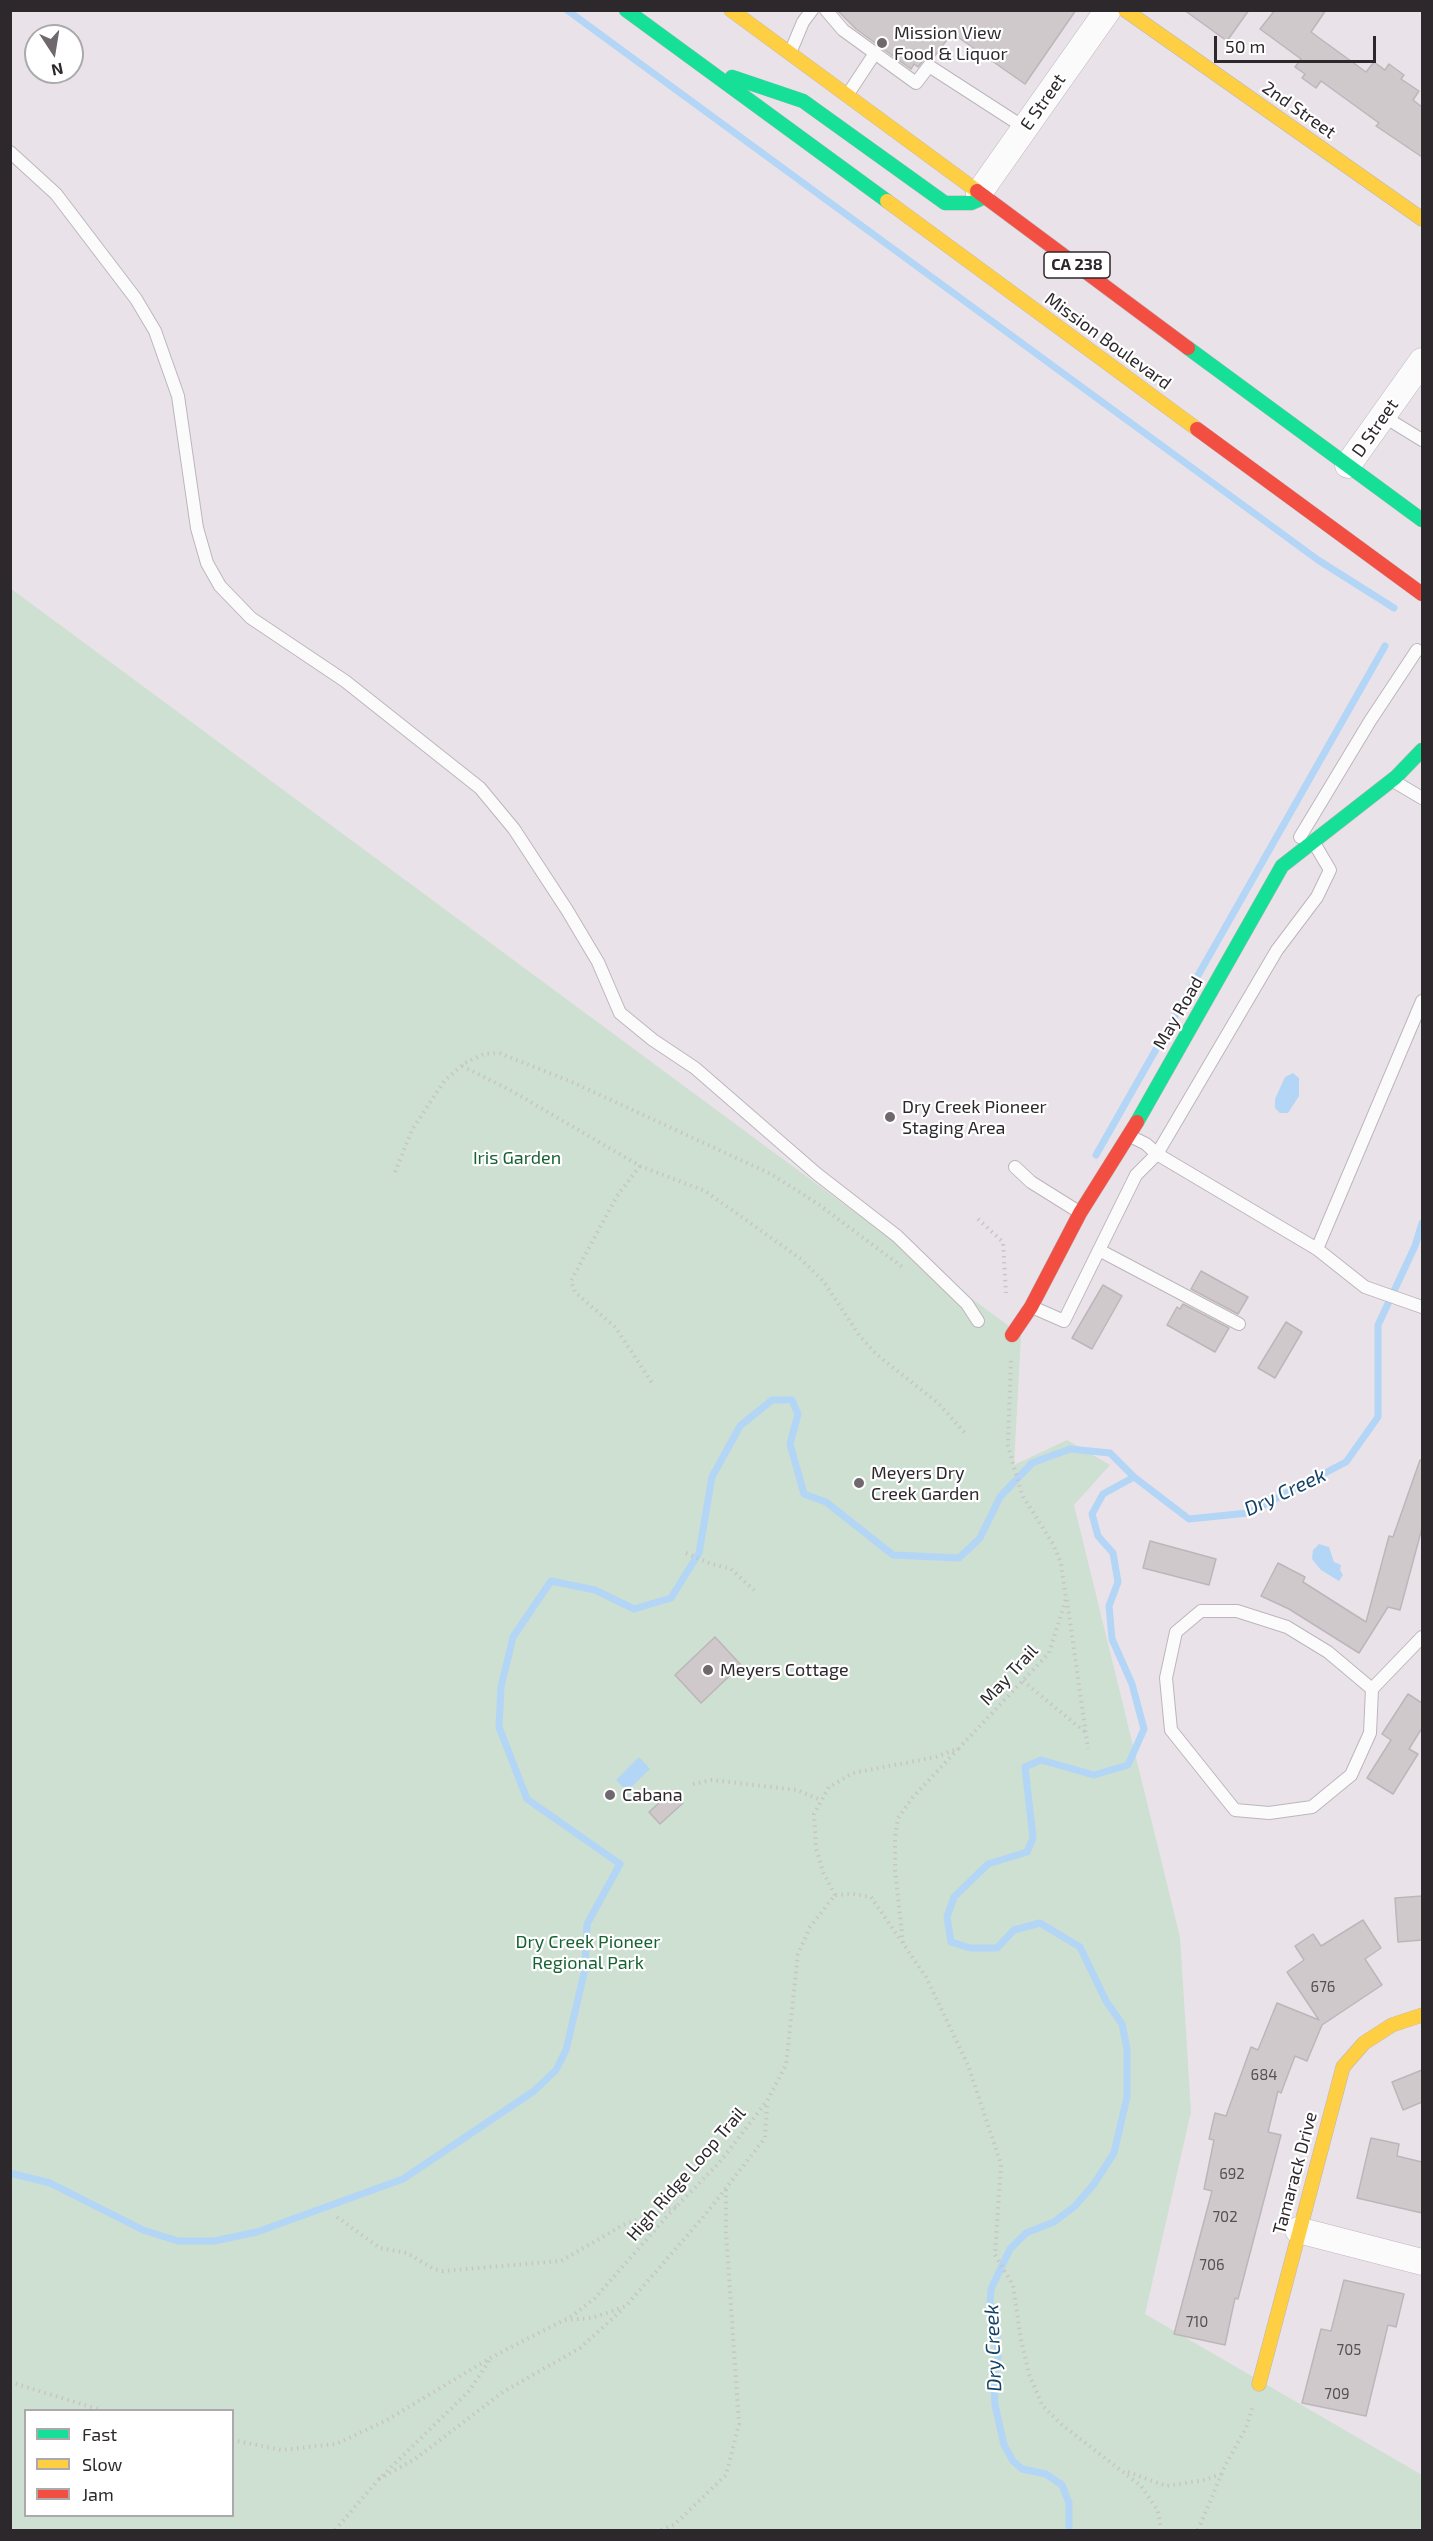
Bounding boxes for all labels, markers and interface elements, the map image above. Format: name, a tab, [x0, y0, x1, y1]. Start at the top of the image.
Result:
place label: Mission View Food & Liquor	[894, 22, 1008, 64]
north arrow	[24, 24, 84, 84]
scale bar	[1217, 24, 1379, 62]
text: 50 m	[1225, 35, 1265, 57]
marker: Mission View Food & Liquor	[875, 36, 889, 50]
text: N	[50, 60, 65, 81]
street label: E Street	[1016, 70, 1070, 134]
street label: 2nd Street	[1258, 77, 1340, 143]
road number: CA 238	[1044, 252, 1110, 278]
street label: Mission Boulevard	[1041, 288, 1175, 394]
street label: D Street	[1347, 395, 1403, 461]
street label: May Road	[1148, 973, 1208, 1053]
place label: Dry Creek Pioneer Staging Area	[902, 1096, 1047, 1138]
marker: Dry Creek Pioneer Staging Area	[883, 1110, 897, 1124]
park label: Iris Garden	[473, 1147, 561, 1169]
place label: Meyers Dry Creek Garden	[871, 1462, 979, 1504]
water label: Dry Creek	[1240, 1463, 1330, 1521]
marker: Meyers Dry Creek Garden	[852, 1476, 866, 1490]
street label: May Trail	[976, 1640, 1042, 1710]
place label: Meyers Cottage	[720, 1659, 849, 1681]
marker: Meyers Cottage	[701, 1663, 715, 1677]
place label: Cabana	[622, 1784, 683, 1806]
marker: Cabana	[603, 1788, 617, 1802]
park label: Dry Creek Pioneer Regional Park	[516, 1931, 660, 1974]
house number: 676	[1311, 1978, 1335, 1996]
house number: 684	[1251, 2066, 1277, 2084]
street label: High Ridge Loop Trail	[622, 2103, 750, 2245]
street label: Tamarack Drive	[1268, 2109, 1322, 2237]
house number: 692	[1219, 2165, 1245, 2183]
house number: 702	[1212, 2208, 1238, 2226]
house number: 706	[1199, 2256, 1225, 2274]
water label: Dry Creek	[979, 2304, 1007, 2392]
house number: 710	[1186, 2313, 1208, 2331]
house number: 705	[1337, 2341, 1361, 2359]
house number: 709	[1324, 2385, 1350, 2403]
legend	[24, 2409, 234, 2517]
text: Fast	[82, 2423, 117, 2445]
text: Slow	[82, 2453, 122, 2475]
text: Jam	[82, 2483, 114, 2505]

